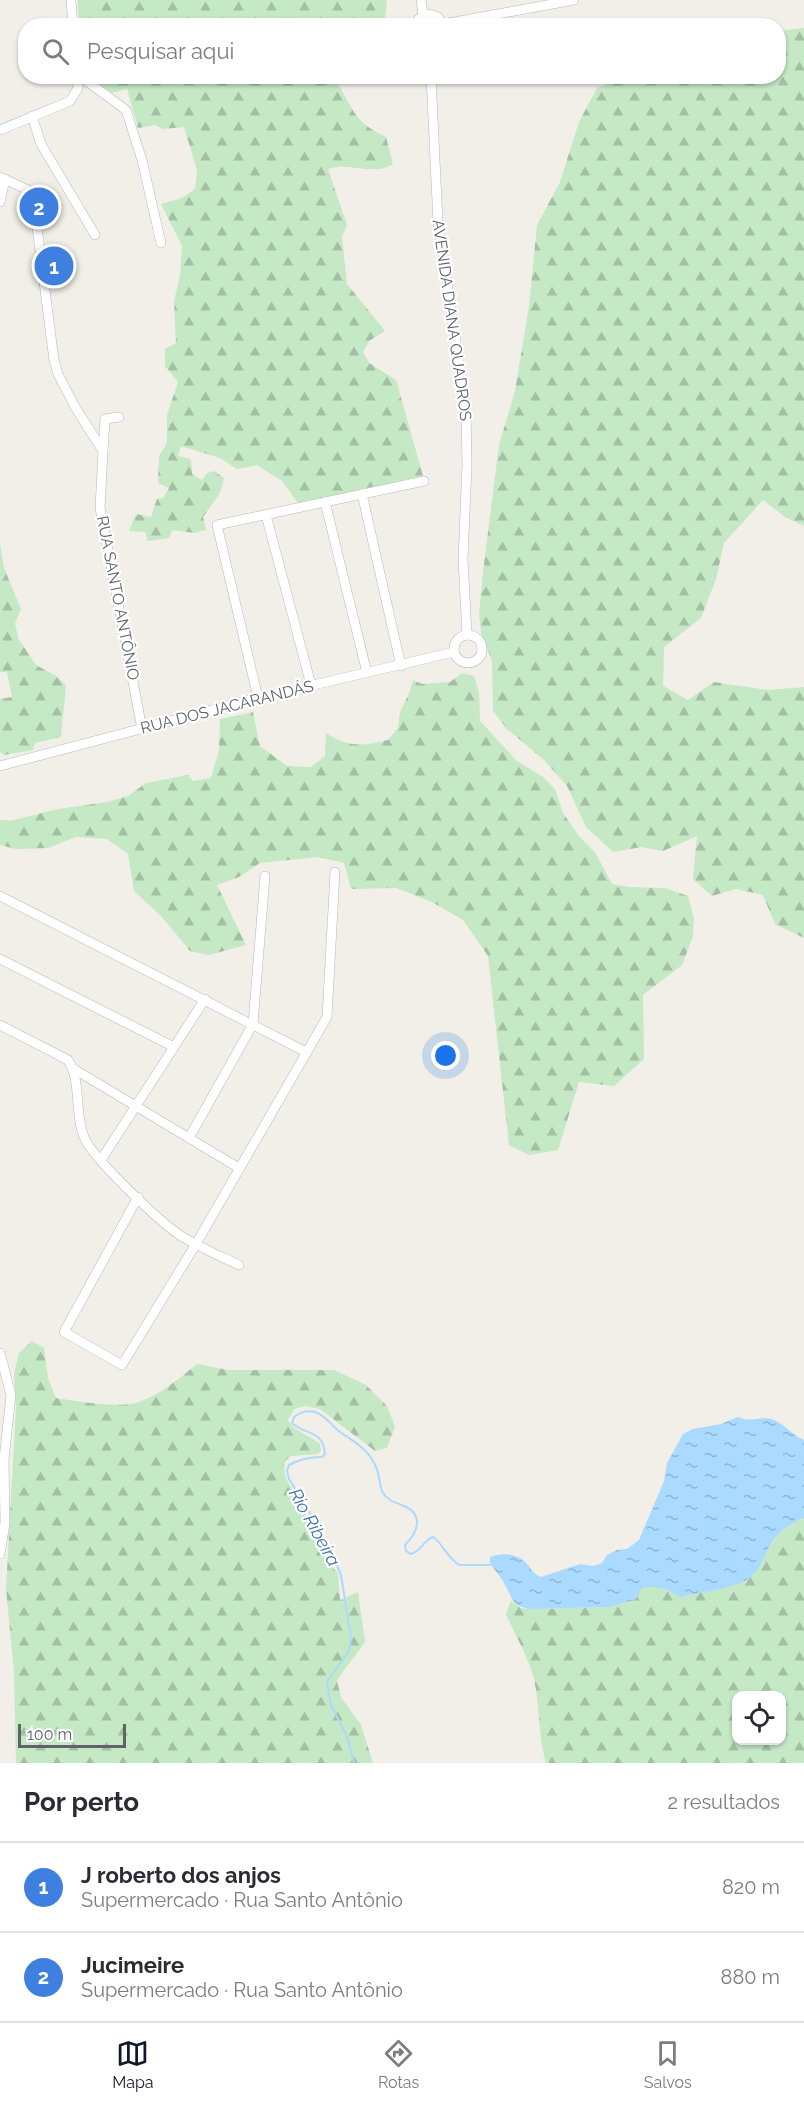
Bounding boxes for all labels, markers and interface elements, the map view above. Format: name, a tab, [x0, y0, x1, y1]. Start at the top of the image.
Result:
search box	[18, 18, 786, 84]
icon: search	[39, 35, 72, 68]
text: Pesquisar aqui	[87, 38, 234, 64]
pin: 2	[20, 184, 58, 230]
street label: AVENIDA DIANA QUADROS	[428, 218, 476, 422]
pin: 1	[34, 244, 74, 288]
street label: RUA SANTO ANTÔNIO	[93, 514, 144, 682]
street label: RUA DOS JACARANDÁS	[138, 675, 316, 738]
your location	[431, 1041, 460, 1070]
water label: Rio Ribeira	[285, 1484, 345, 1570]
map controls	[732, 1691, 786, 1745]
button: locate	[732, 1691, 786, 1745]
scale bar	[18, 1721, 126, 1748]
text: 100 m	[27, 1725, 72, 1744]
text: Por perto	[24, 1787, 139, 1817]
text: 2 resultados	[667, 1790, 780, 1814]
text: J roberto dos anjos	[81, 1862, 281, 1888]
text: 1	[39, 1875, 48, 1899]
text: 820 m	[722, 1875, 780, 1899]
text: Supermercado · Rua Santo Antônio	[81, 1888, 403, 1912]
text: Jucimeire	[81, 1952, 184, 1978]
text: 2	[38, 1965, 49, 1989]
text: 880 m	[721, 1965, 780, 1989]
text: Supermercado · Rua Santo Antônio	[81, 1978, 403, 2002]
tab: Mapa	[112, 2037, 153, 2092]
tab: Rotas	[378, 2037, 419, 2092]
tab: Salvos	[644, 2037, 692, 2092]

